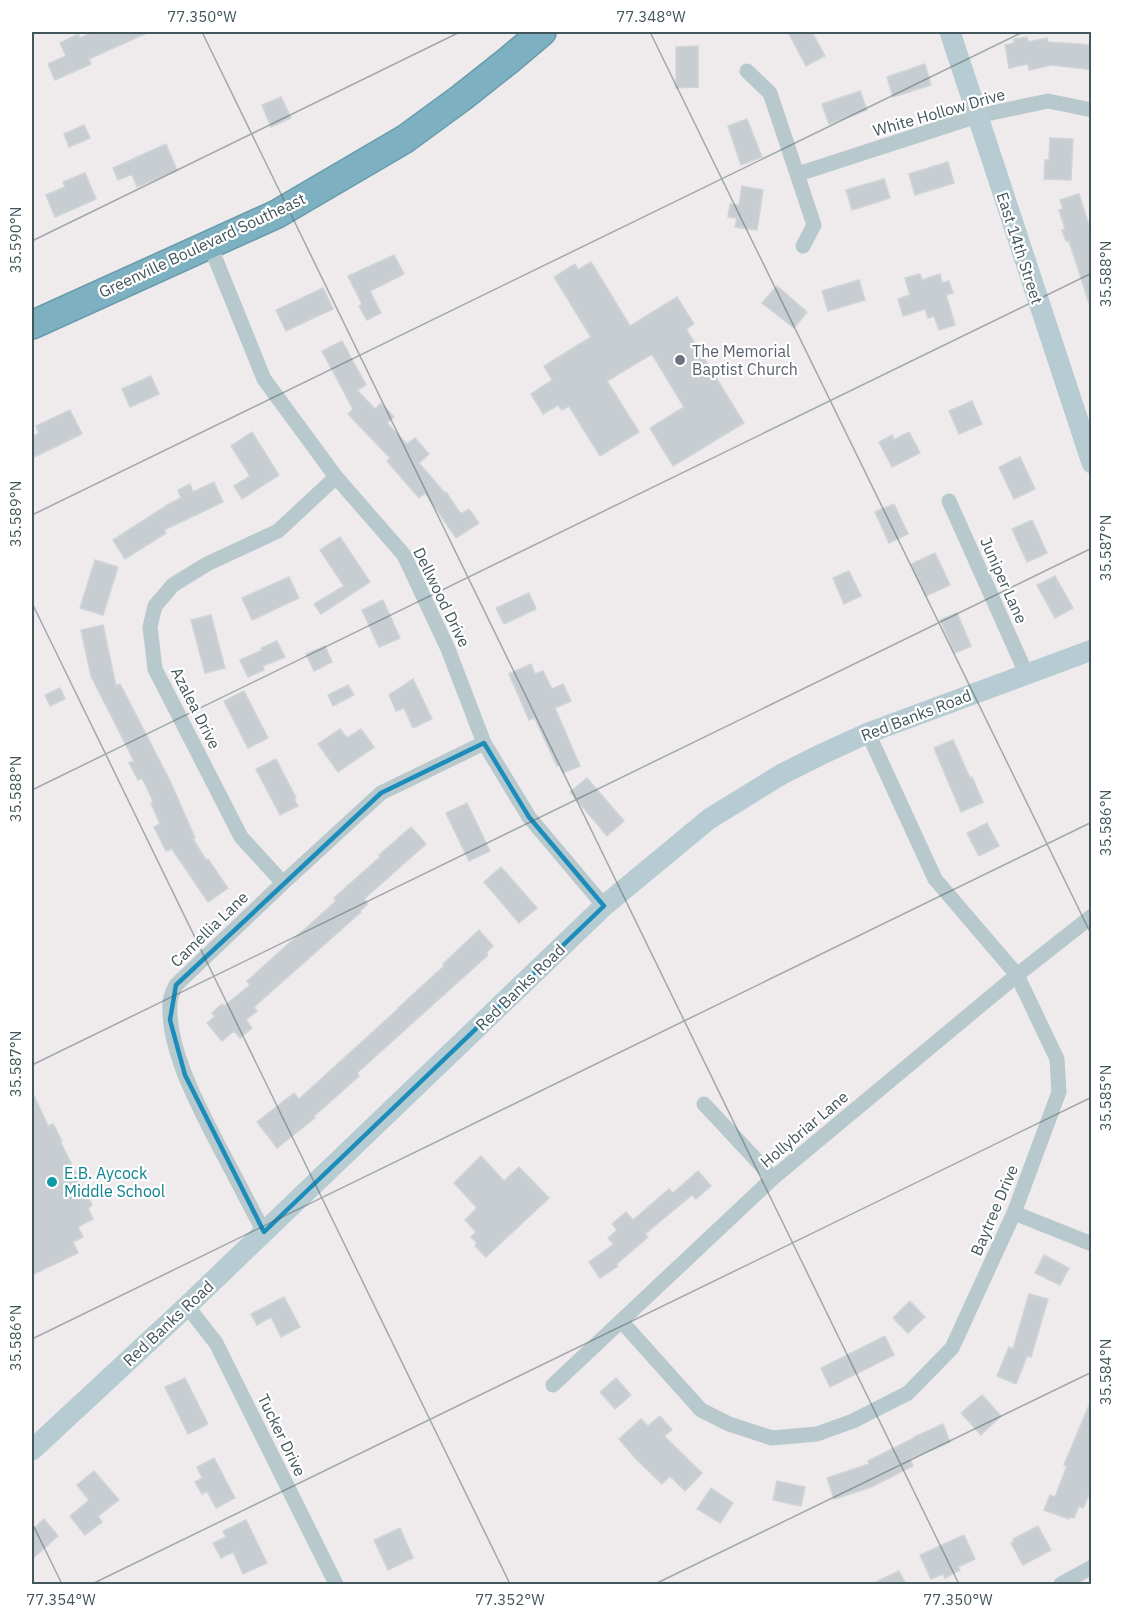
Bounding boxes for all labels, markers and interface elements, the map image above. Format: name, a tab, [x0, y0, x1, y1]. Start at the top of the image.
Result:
text: 77.350°W	[167, 7, 237, 26]
text: 77.348°W	[616, 7, 686, 26]
street label: White Hollow Drive	[871, 84, 1008, 140]
street label: Greenville Boulevard Southeast	[95, 188, 309, 302]
street label: East 14th Street	[992, 190, 1048, 306]
text: 35.590°N	[6, 207, 25, 273]
text: 35.588°N	[1096, 241, 1115, 307]
place label: The Memorial Baptist Church	[692, 341, 798, 379]
marker: The Memorial Baptist Church	[673, 353, 687, 367]
text: 35.589°N	[6, 481, 25, 547]
text: 35.587°N	[1096, 515, 1115, 581]
street label: Juniper Lane	[976, 534, 1032, 626]
street label: Dellwood Drive	[409, 544, 475, 650]
street label: Azalea Drive	[167, 664, 225, 752]
street label: Red Banks Road	[858, 685, 974, 745]
text: 35.588°N	[6, 756, 25, 822]
text: 35.586°N	[1096, 790, 1115, 856]
street label: Camellia Lane	[166, 887, 252, 971]
street label: Red Banks Road	[471, 939, 569, 1035]
text: 35.587°N	[6, 1031, 25, 1097]
text: 35.585°N	[1096, 1065, 1115, 1131]
street label: Hollybriar Lane	[756, 1086, 852, 1172]
street label: Baytree Drive	[966, 1161, 1022, 1258]
place label: E.B. Aycock Middle School	[64, 1163, 165, 1201]
marker: E.B. Aycock Middle School	[45, 1175, 59, 1189]
street label: Red Banks Road	[119, 1276, 217, 1370]
text: 35.586°N	[6, 1305, 25, 1371]
text: 35.584°N	[1096, 1339, 1115, 1405]
street label: Tucker Drive	[253, 1391, 311, 1480]
text: 77.354°W	[26, 1590, 96, 1609]
text: 77.352°W	[475, 1590, 545, 1609]
text: 77.350°W	[923, 1590, 993, 1609]

